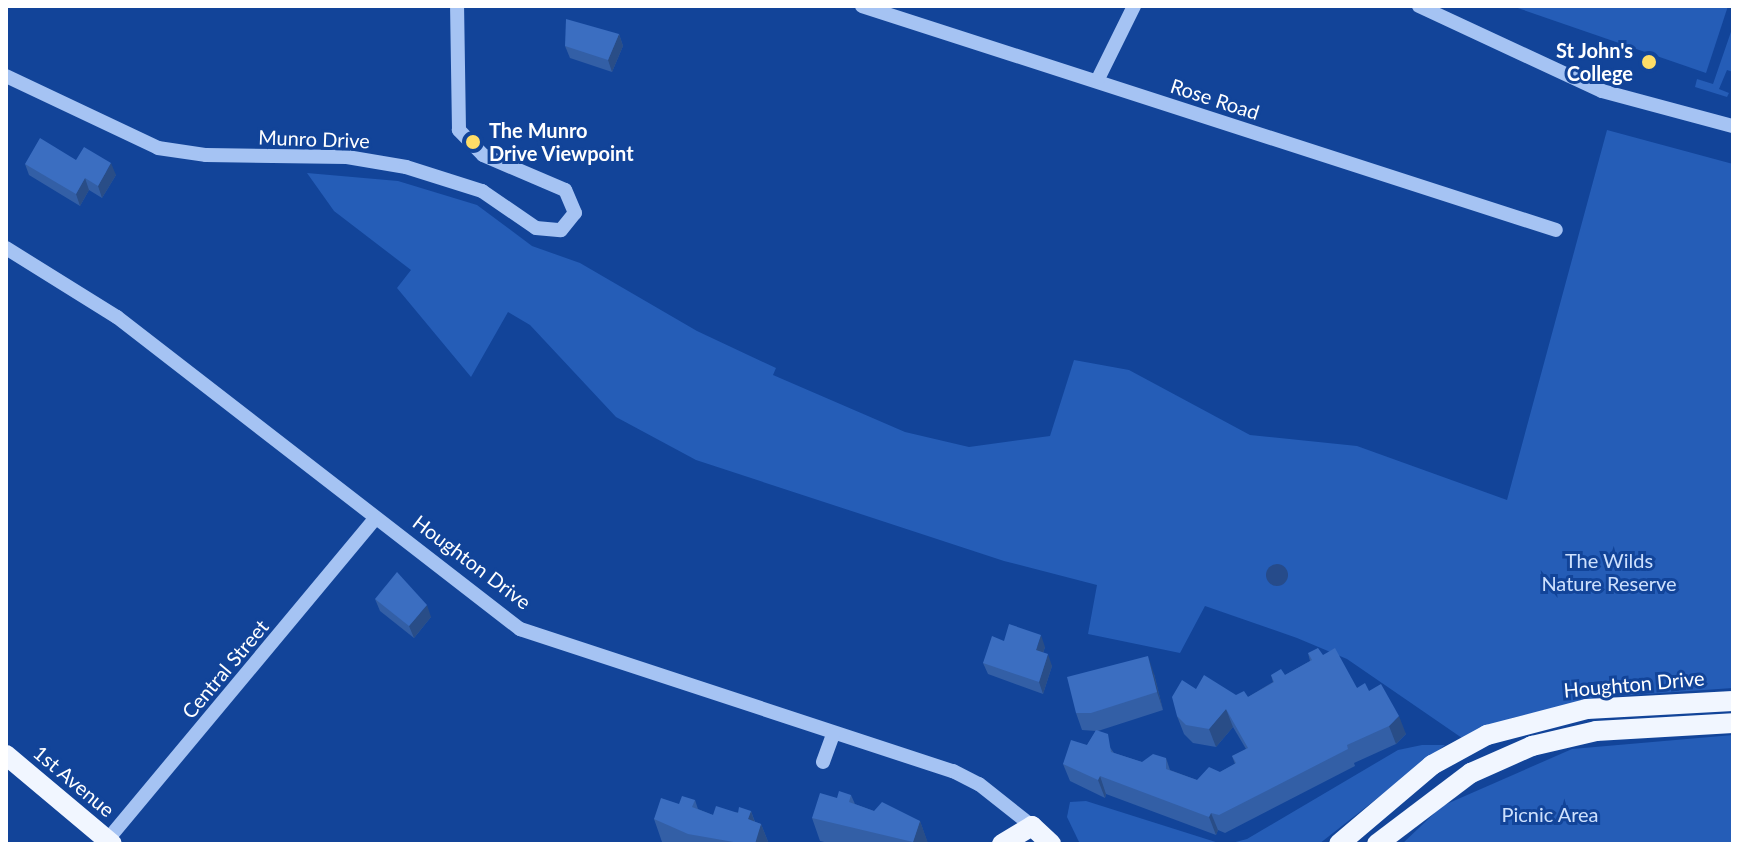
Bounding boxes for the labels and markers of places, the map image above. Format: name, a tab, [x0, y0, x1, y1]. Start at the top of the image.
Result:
place label: St John's College	[1555, 38, 1633, 85]
marker: St John's College	[1640, 53, 1658, 71]
place label: The Munro Drive Viewpoint	[489, 118, 634, 165]
marker: The Munro Drive Viewpoint	[464, 133, 482, 151]

